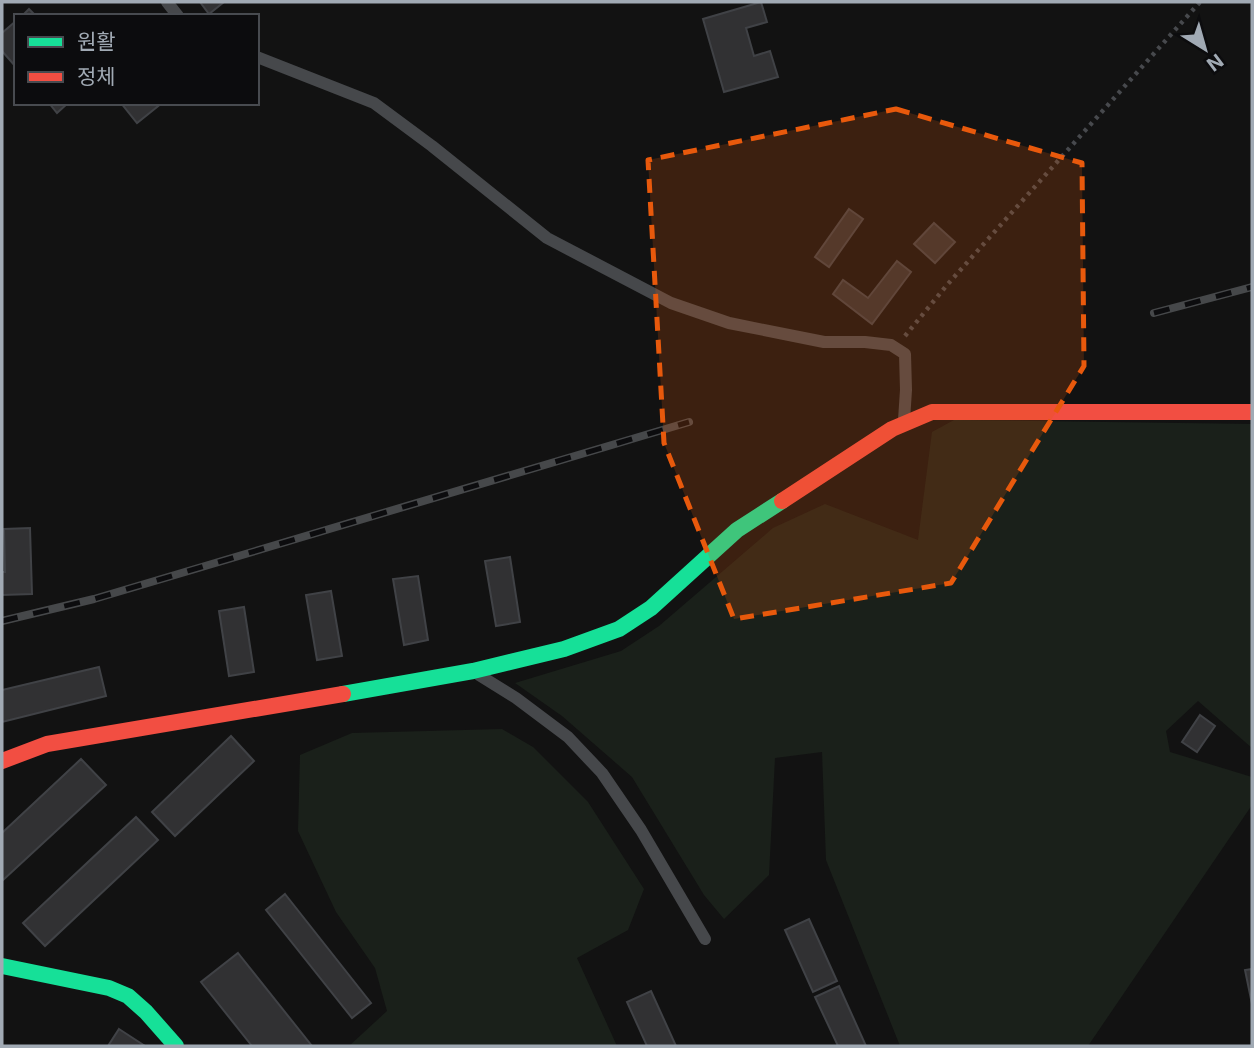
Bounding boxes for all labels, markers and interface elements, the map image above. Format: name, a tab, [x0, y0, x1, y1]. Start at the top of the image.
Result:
legend	[14, 14, 259, 105]
north arrow	[1170, 14, 1240, 84]
text: 원활	[77, 29, 116, 54]
text: N	[1202, 49, 1228, 76]
text: 정체	[77, 64, 116, 89]

